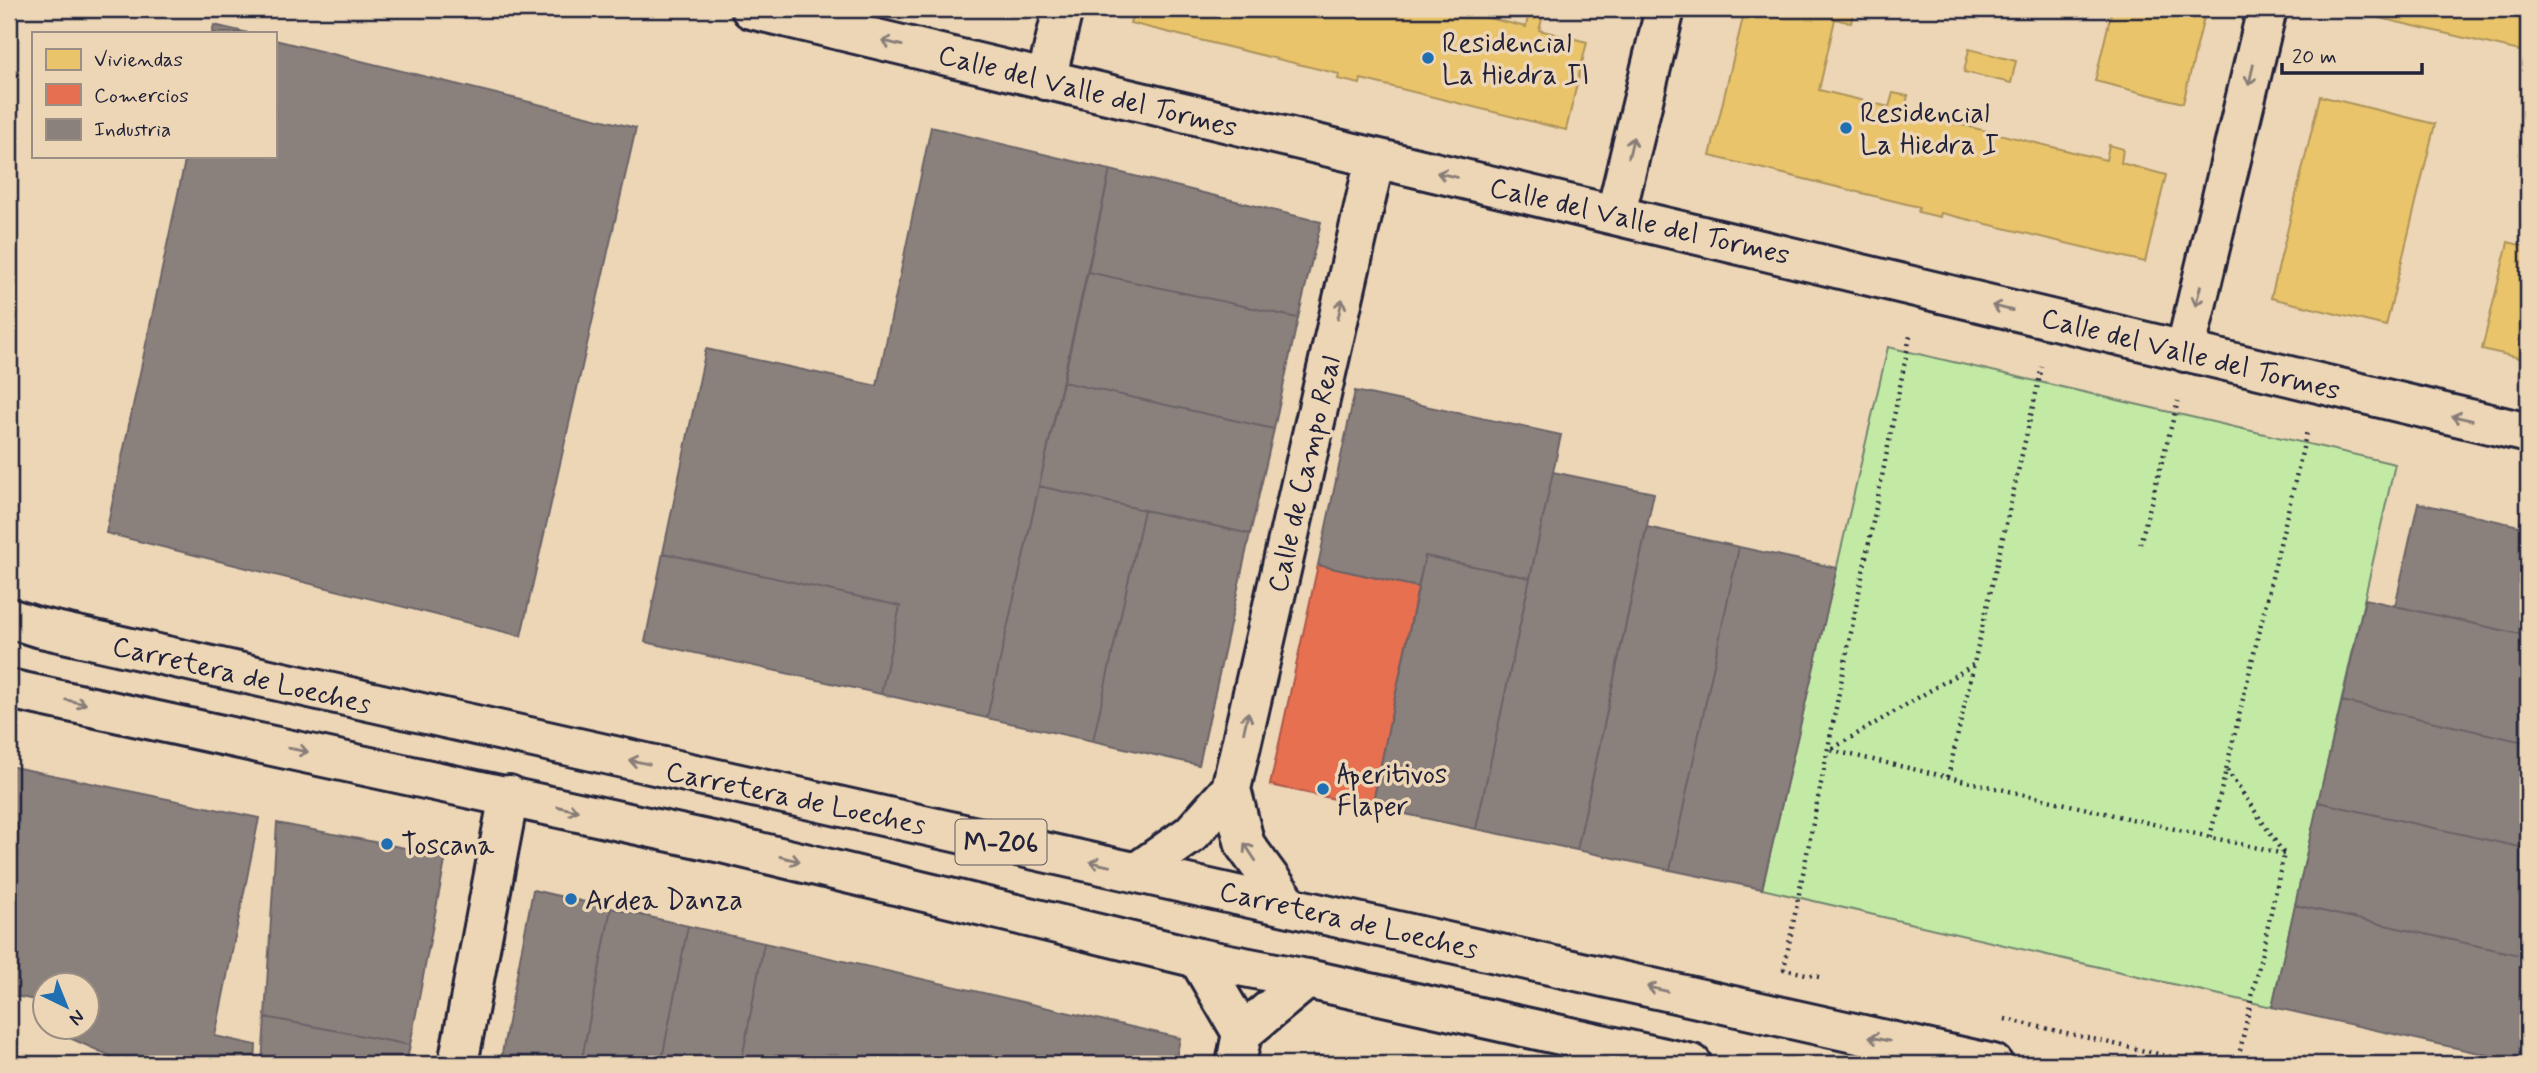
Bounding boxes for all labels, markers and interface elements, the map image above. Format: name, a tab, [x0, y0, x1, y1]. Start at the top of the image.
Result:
place label: Residencial La Hiedra II	[1442, 26, 1589, 95]
legend	[32, 32, 276, 158]
scale bar	[2282, 32, 2422, 76]
one-way arrow	[881, 36, 904, 49]
street label: Calle del Valle del Tormes	[934, 37, 1241, 147]
text: 20 m	[2292, 43, 2337, 71]
text: Viviendas	[94, 46, 183, 74]
marker: Residencial La Hiedra II	[1420, 50, 1436, 66]
one-way arrow	[2244, 63, 2257, 86]
text: Comercios	[94, 82, 189, 110]
place label: Residencial La Hiedra I	[1860, 96, 1999, 165]
text: Industria	[94, 116, 171, 144]
marker: Residencial La Hiedra I	[1838, 120, 1854, 136]
one-way arrow	[1625, 136, 1639, 159]
one-way arrow	[1436, 168, 1459, 181]
street label: Calle del Valle del Tormes	[1486, 170, 1793, 275]
one-way arrow	[2191, 285, 2204, 307]
one-way arrow	[1335, 299, 1348, 321]
street label: Calle del Valle del Tormes	[2037, 300, 2344, 410]
one-way arrow	[1991, 301, 2014, 314]
street label: Calle de Campo Real	[1260, 353, 1351, 596]
one-way arrow	[2451, 410, 2474, 424]
street label: Carretera de Loeches	[108, 629, 374, 724]
one-way arrow	[64, 696, 87, 709]
one-way arrow	[1240, 711, 1253, 734]
one-way arrow	[286, 744, 309, 757]
street label: Carretera de Loeches	[662, 754, 929, 845]
one-way arrow	[628, 755, 651, 769]
place label: Aperitivos Flaper	[1337, 757, 1447, 826]
marker: Aperitivos Flaper	[1315, 781, 1331, 797]
one-way arrow	[556, 802, 579, 816]
road number: M-206	[956, 820, 1046, 864]
place label: Toscana	[401, 828, 495, 865]
marker: Toscana	[379, 836, 395, 852]
one-way arrow	[1243, 843, 1258, 862]
one-way arrow	[778, 853, 801, 866]
one-way arrow	[1089, 856, 1112, 870]
street label: Carretera de Loeches	[1215, 874, 1481, 969]
place label: Ardea Danza	[585, 883, 743, 920]
marker: Ardea Danza	[563, 891, 579, 907]
north arrow	[32, 972, 102, 1042]
one-way arrow	[1646, 982, 1669, 996]
text: N	[63, 1004, 90, 1031]
one-way arrow	[1868, 1032, 1891, 1046]

